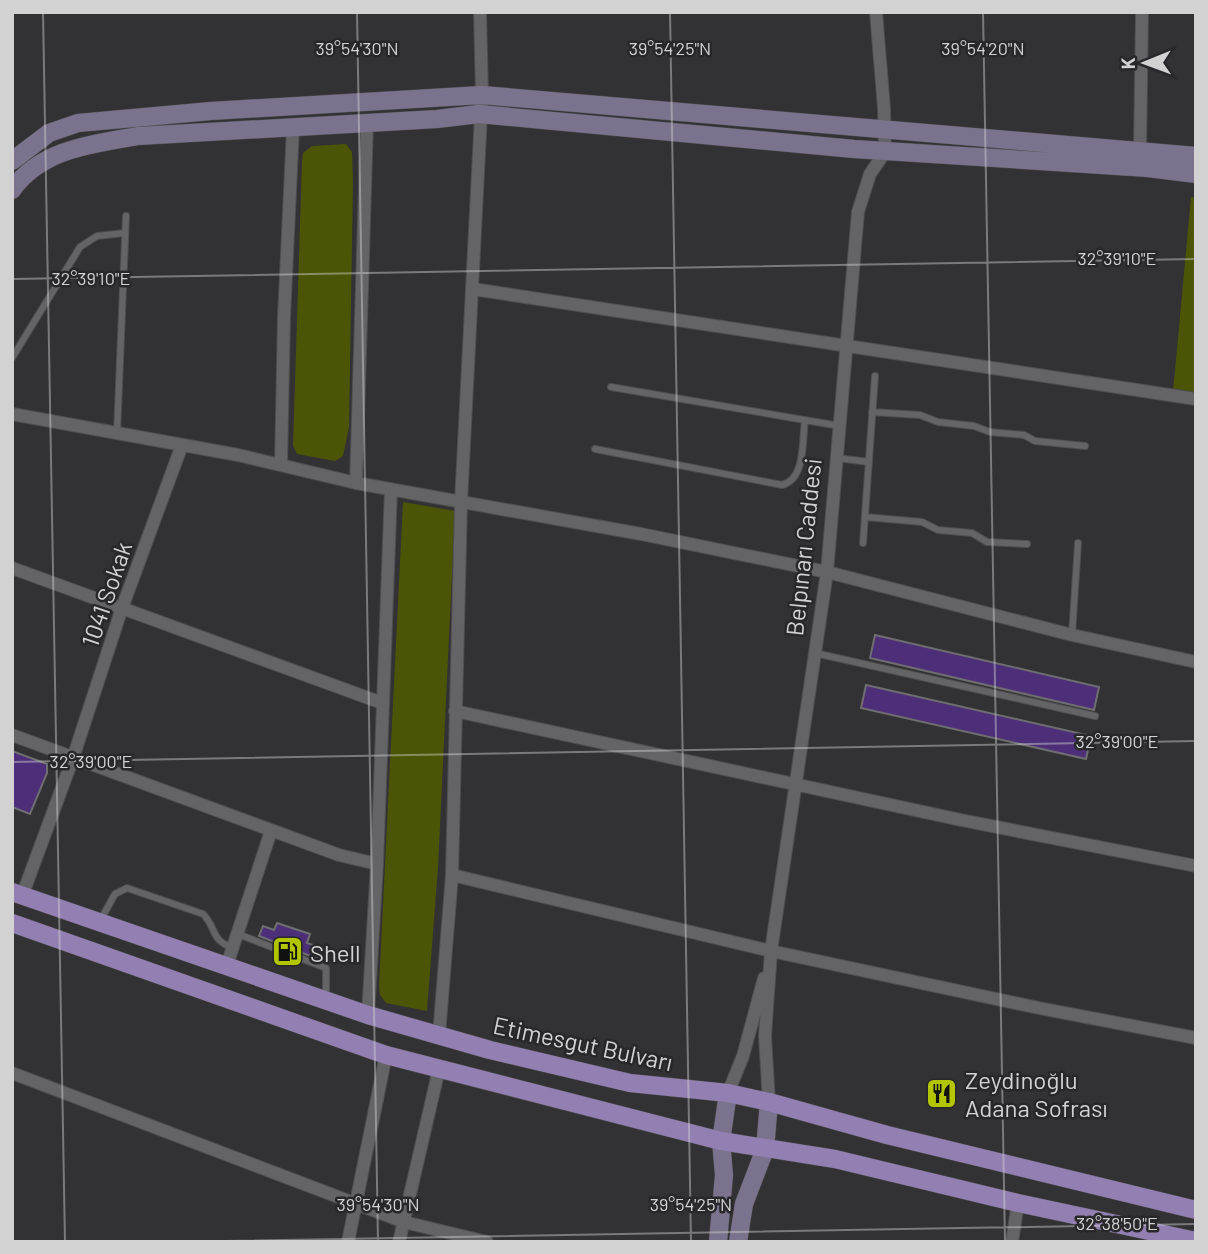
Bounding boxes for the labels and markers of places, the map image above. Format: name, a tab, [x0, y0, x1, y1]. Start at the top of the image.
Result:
fuel station icon: Shell	[270, 935, 304, 969]
place label: Shell	[310, 938, 361, 967]
place label: Zeydinoğlu Adana Sofrası	[965, 1065, 1108, 1122]
restaurant icon: Zeydinoğlu Adana Sofrası	[925, 1076, 959, 1110]

